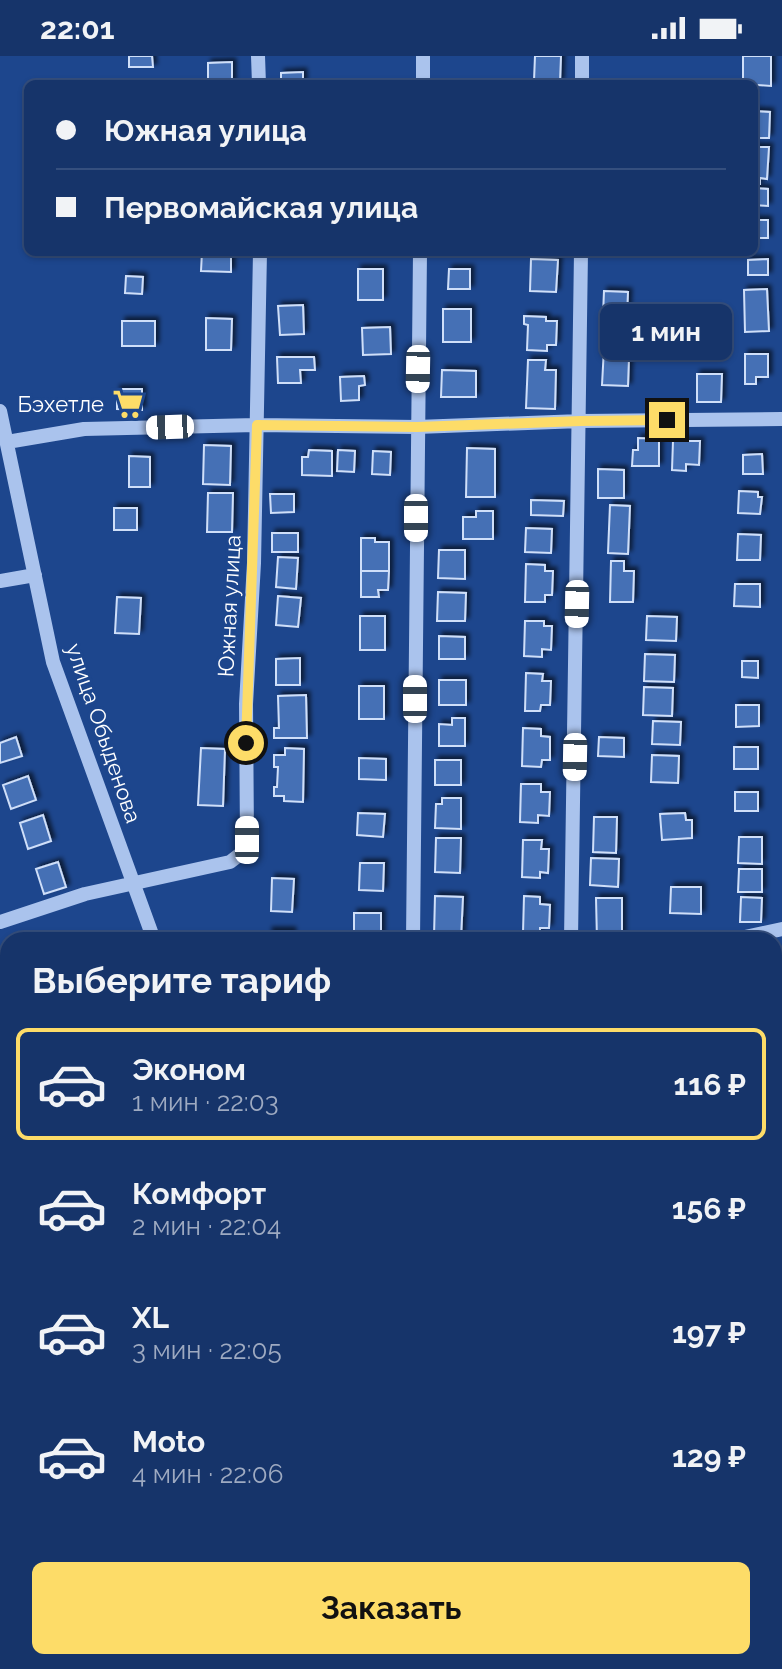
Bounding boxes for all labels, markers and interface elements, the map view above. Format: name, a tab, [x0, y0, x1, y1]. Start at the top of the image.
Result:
text: 22:01	[40, 11, 115, 46]
text: Южная улица	[104, 113, 307, 148]
text: Первомайская улица	[104, 190, 418, 225]
callout: 1 мин	[601, 304, 733, 360]
text: 1 мин	[631, 317, 701, 347]
car	[406, 345, 430, 393]
supermarket icon: Бэхетле	[111, 387, 145, 421]
place label: Бэхетле	[17, 391, 104, 417]
route end	[649, 402, 685, 438]
car	[146, 414, 194, 440]
car	[404, 494, 428, 542]
street label: Южная улица	[212, 534, 246, 678]
car	[565, 580, 589, 628]
street label: улица Обыденова	[61, 640, 147, 826]
car	[403, 675, 427, 723]
route start	[228, 725, 264, 761]
car	[563, 733, 587, 781]
car	[235, 816, 259, 864]
text: Выберите тариф	[32, 959, 331, 1001]
icon: car	[36, 1048, 108, 1120]
text: Эконом	[132, 1052, 246, 1087]
text: 116 ₽	[674, 1067, 746, 1102]
text: 1 мин · 22:03	[132, 1087, 279, 1117]
icon: car	[36, 1172, 108, 1244]
text: Комфорт	[132, 1176, 266, 1211]
text: 156 ₽	[672, 1191, 746, 1226]
text: 2 мин · 22:04	[132, 1211, 281, 1241]
icon: car	[36, 1296, 108, 1368]
text: XL	[132, 1300, 169, 1335]
text: 197 ₽	[672, 1315, 746, 1350]
text: 3 мин · 22:05	[132, 1335, 282, 1365]
icon: car	[36, 1420, 108, 1492]
text: Moto	[132, 1424, 205, 1459]
text: 129 ₽	[672, 1439, 746, 1474]
text: 4 мин · 22:06	[132, 1459, 283, 1489]
button: Заказать	[32, 1562, 750, 1654]

